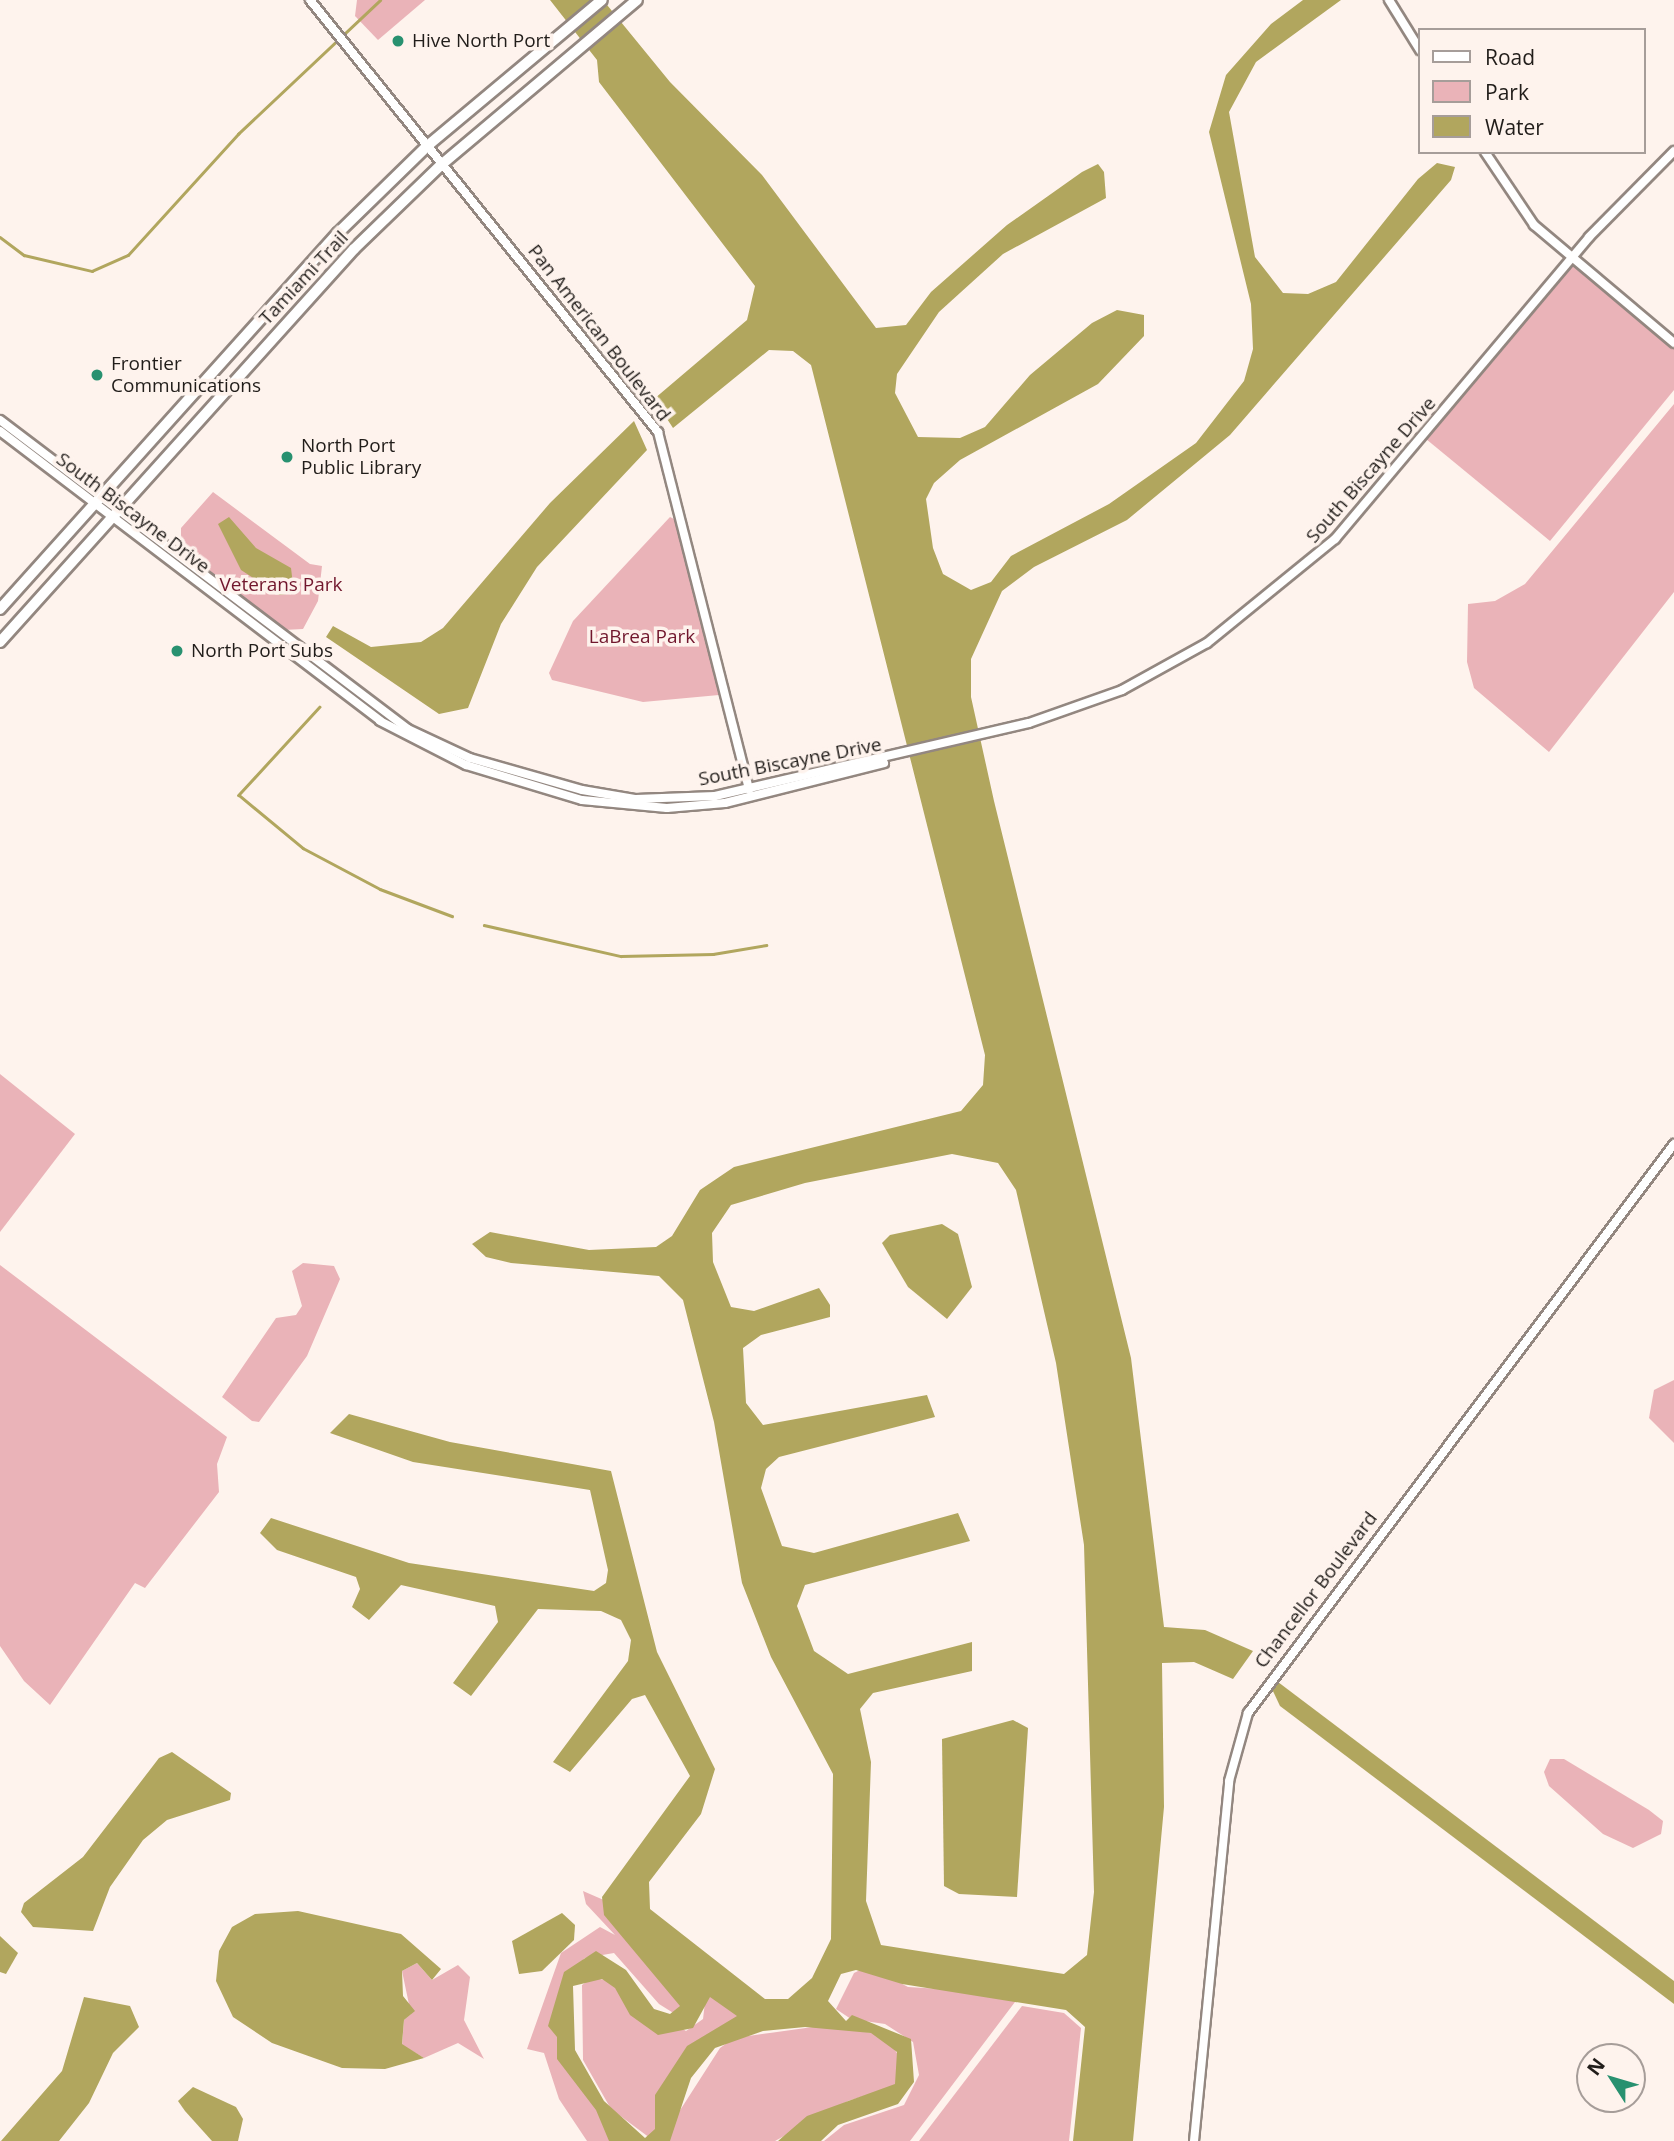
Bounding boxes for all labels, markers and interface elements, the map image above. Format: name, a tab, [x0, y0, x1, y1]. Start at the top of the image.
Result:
legend	[1418, 28, 1646, 154]
place label: Hive North Port	[412, 30, 550, 52]
marker: Hive North Port	[390, 33, 406, 49]
text: Road	[1485, 43, 1535, 71]
text: Park	[1485, 78, 1529, 106]
text: Water	[1485, 113, 1544, 141]
street label: Tamiami Trail	[255, 226, 353, 330]
street label: Pan American Boulevard	[523, 240, 675, 426]
place label: Frontier Communications	[111, 353, 261, 397]
marker: Frontier Communications	[89, 367, 105, 383]
street label: South Biscayne Drive	[1301, 392, 1441, 548]
place label: North Port Public Library	[301, 435, 421, 479]
street label: South Biscayne Drive	[52, 448, 214, 578]
marker: North Port Public Library	[279, 449, 295, 465]
park label: Veterans Park	[219, 574, 343, 596]
park label: LaBrea Park	[589, 626, 695, 648]
place label: North Port Subs	[191, 640, 333, 662]
marker: North Port Subs	[169, 643, 185, 659]
street label: South Biscayne Drive	[697, 733, 883, 791]
street label: Chancellor Boulevard	[1250, 1507, 1382, 1673]
north arrow	[1576, 2043, 1646, 2113]
text: N	[1581, 2053, 1611, 2081]

